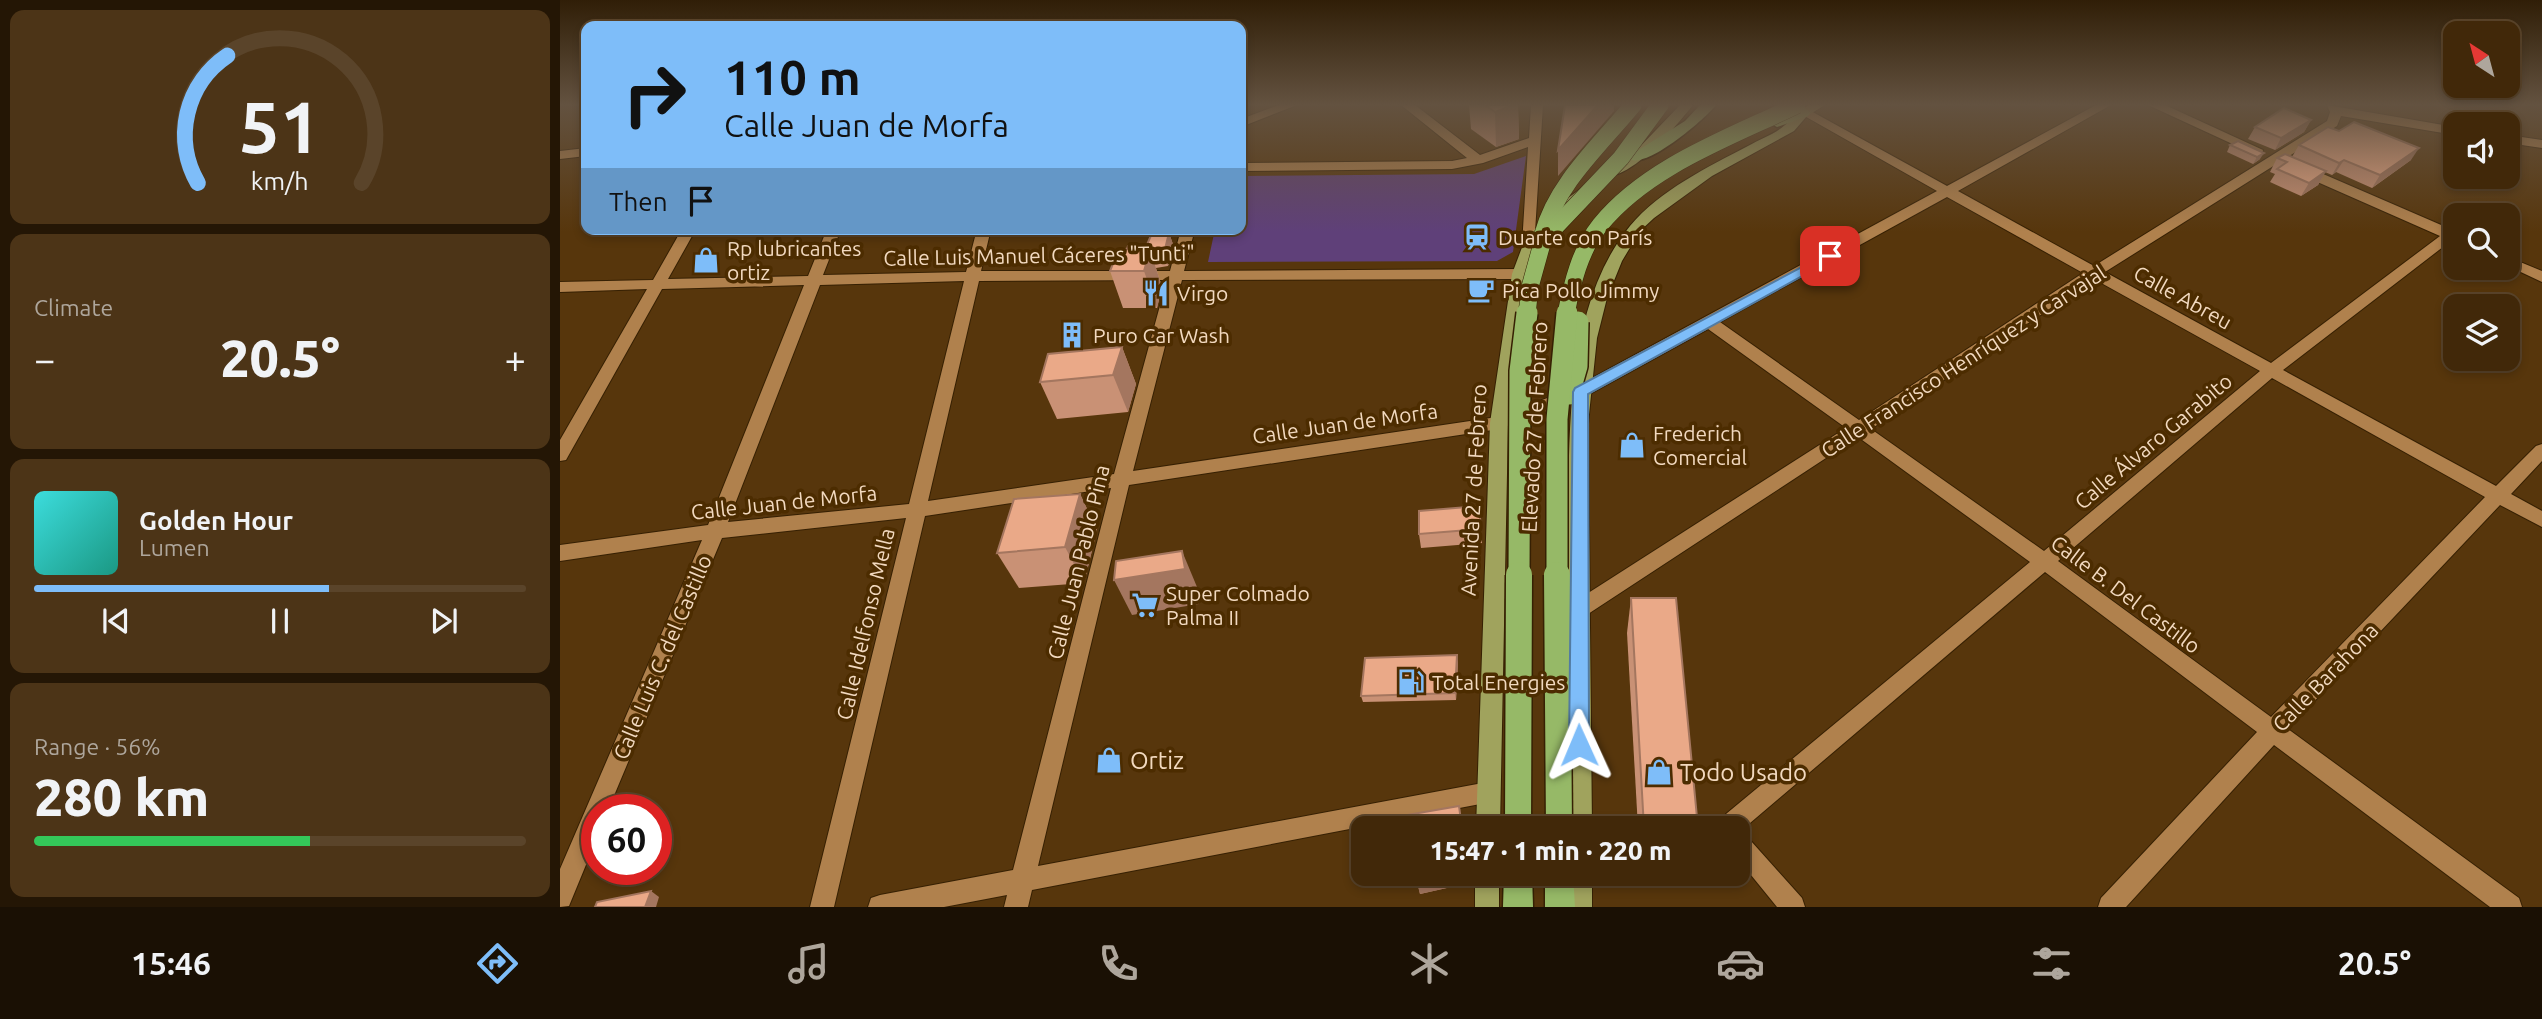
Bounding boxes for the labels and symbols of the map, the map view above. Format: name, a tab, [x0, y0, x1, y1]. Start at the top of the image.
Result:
north arrow	[2443, 21, 2520, 98]
station icon: Duarte con París	[1462, 222, 1492, 252]
place label: Duarte con París	[1498, 225, 1652, 249]
pin	[1800, 226, 1860, 286]
place label: Rp lubricantes ortiz	[727, 236, 861, 284]
street label: Calle Luis Manuel Cáceres "Tunti"	[883, 240, 1195, 270]
shop icon: Rp lubricantes ortiz	[691, 245, 721, 275]
street label: Calle Francisco Henríquez y Carvajal	[1816, 260, 2110, 462]
street label: Calle Abreu	[2130, 260, 2236, 334]
cafe icon: Pica Pollo Jimmy	[1466, 275, 1496, 305]
restaurant icon: Virgo	[1141, 278, 1171, 308]
place label: Pica Pollo Jimmy	[1502, 278, 1659, 302]
place label: Virgo	[1177, 281, 1228, 305]
building icon: Puro Car Wash	[1057, 320, 1087, 350]
street label: Elevado 27 de Febrero	[1516, 321, 1552, 533]
place label: Puro Car Wash	[1093, 323, 1230, 347]
street label: Calle Álvaro Garabito	[2070, 368, 2236, 514]
street label: Avenida 27 de Febrero	[1455, 384, 1491, 596]
street label: Calle Juan de Morfa	[1251, 398, 1439, 448]
place label: Frederich Comercial	[1653, 421, 1747, 469]
shop icon: Frederich Comercial	[1617, 430, 1647, 460]
street label: Calle Juan Pablo Pina	[1042, 462, 1114, 662]
street label: Calle Juan de Morfa	[690, 480, 878, 524]
street label: Calle Idelfonso Mella	[831, 526, 899, 722]
street label: Calle B. Del Castillo	[2047, 530, 2205, 658]
street label: Calle Luis C. del Castillo	[608, 551, 716, 763]
place label: Super Colmado Palma II	[1166, 581, 1310, 629]
supermarket icon: Super Colmado Palma II	[1130, 590, 1160, 620]
street label: Calle Barahona	[2267, 618, 2383, 736]
fuel station icon: Total Energies	[1396, 667, 1426, 697]
place label: Total Energies	[1432, 670, 1565, 694]
position arrow	[1542, 708, 1616, 782]
shop icon: Ortiz	[1094, 745, 1124, 775]
place label: Ortiz	[1130, 747, 1184, 774]
shop icon: Todo Usado	[1644, 757, 1674, 787]
place label: Todo Usado	[1680, 759, 1807, 786]
speed limit sign: 60	[581, 794, 672, 885]

